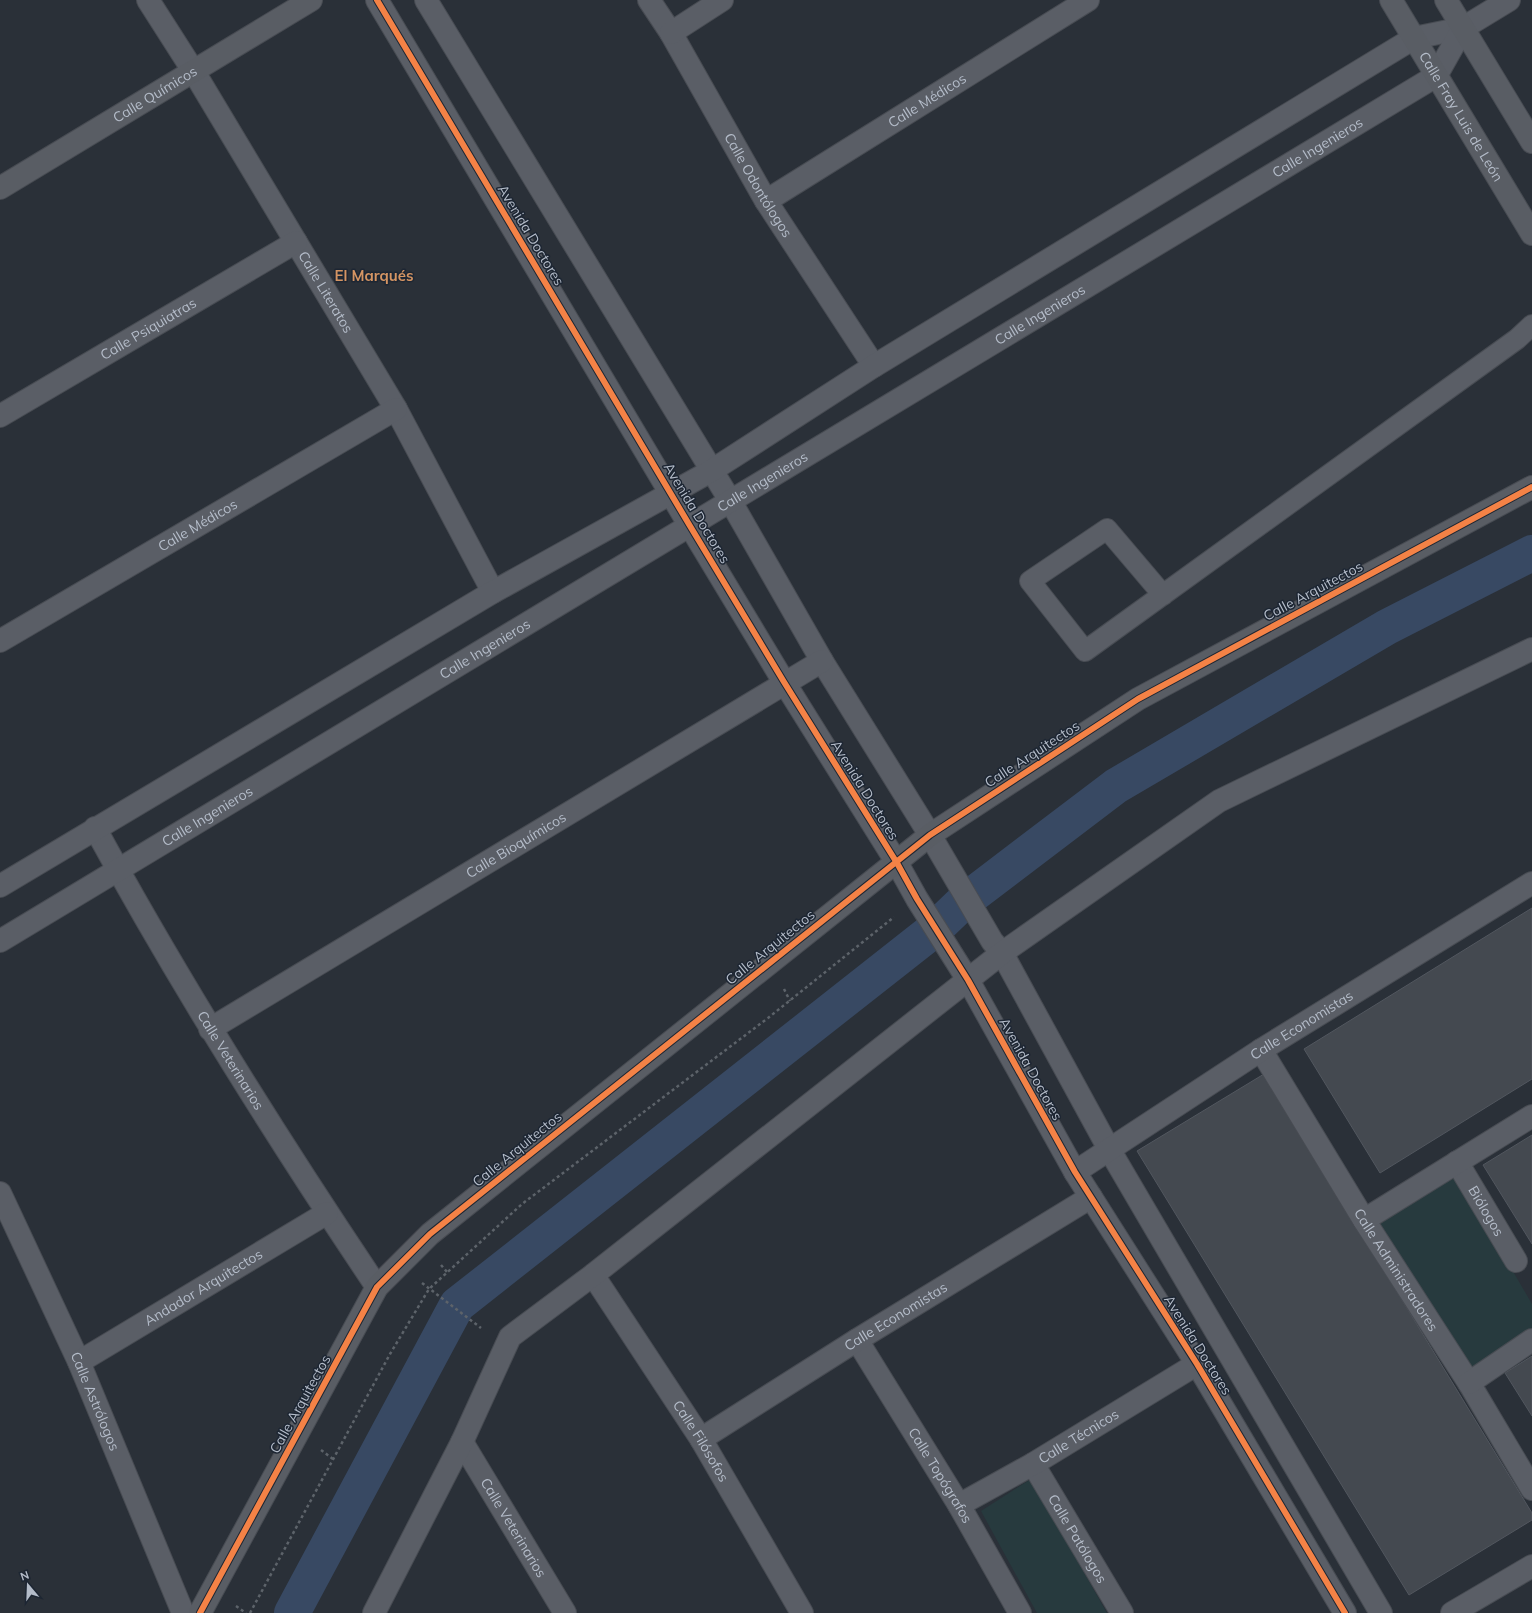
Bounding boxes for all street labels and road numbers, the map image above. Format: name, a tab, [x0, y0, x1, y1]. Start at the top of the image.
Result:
street label: Calle Fray Luis de León	[1415, 48, 1507, 185]
street label: Calle Químicos	[109, 62, 200, 127]
street label: Calle Médicos	[885, 69, 970, 132]
street label: Calle Ingenieros	[1269, 113, 1366, 182]
street label: Calle Odontólogos	[720, 130, 796, 241]
street label: Avenida Doctores	[494, 181, 568, 289]
street label: Calle Literatos	[294, 248, 357, 336]
street label: Calle Ingenieros	[991, 280, 1089, 349]
street label: Calle Psiquiatras	[97, 294, 200, 364]
street label: Calle Ingenieros	[714, 448, 811, 516]
street label: Avenida Doctores	[660, 459, 734, 567]
street label: Calle Médicos	[155, 495, 241, 555]
street label: Calle Arquitectos	[1260, 557, 1366, 625]
street label: Calle Ingenieros	[436, 615, 534, 683]
street label: Calle Arquitectos	[981, 716, 1083, 791]
street label: Avenida Doctores	[827, 737, 903, 843]
street label: Calle Ingenieros	[159, 782, 256, 850]
street label: Calle Bioquímicos	[463, 808, 569, 882]
street label: Calle Arquitectos	[722, 905, 818, 989]
street label: Calle Economistas	[1247, 986, 1356, 1064]
street label: Calle Veterinarios	[193, 1007, 268, 1113]
street label: Avenida Doctores	[995, 1015, 1067, 1124]
street label: Calle Arquitectos	[469, 1107, 565, 1191]
street label: Biólogos	[1464, 1182, 1508, 1240]
street label: Calle Administradores	[1350, 1205, 1442, 1335]
street label: Andador Arquitectos	[141, 1245, 266, 1330]
street label: Calle Economistas	[841, 1278, 951, 1355]
street label: Avenida Doctores	[1160, 1292, 1236, 1398]
street label: Calle Astrólogos	[66, 1349, 124, 1453]
street label: Calle Arquitectos	[265, 1352, 335, 1456]
street label: Calle Filósofos	[669, 1397, 733, 1485]
street label: Calle Técnicos	[1035, 1405, 1122, 1468]
street label: Calle Topógrafos	[904, 1424, 976, 1526]
street label: Calle Veterinarios	[477, 1475, 551, 1581]
street label: Calle Patólogos	[1044, 1491, 1111, 1586]

